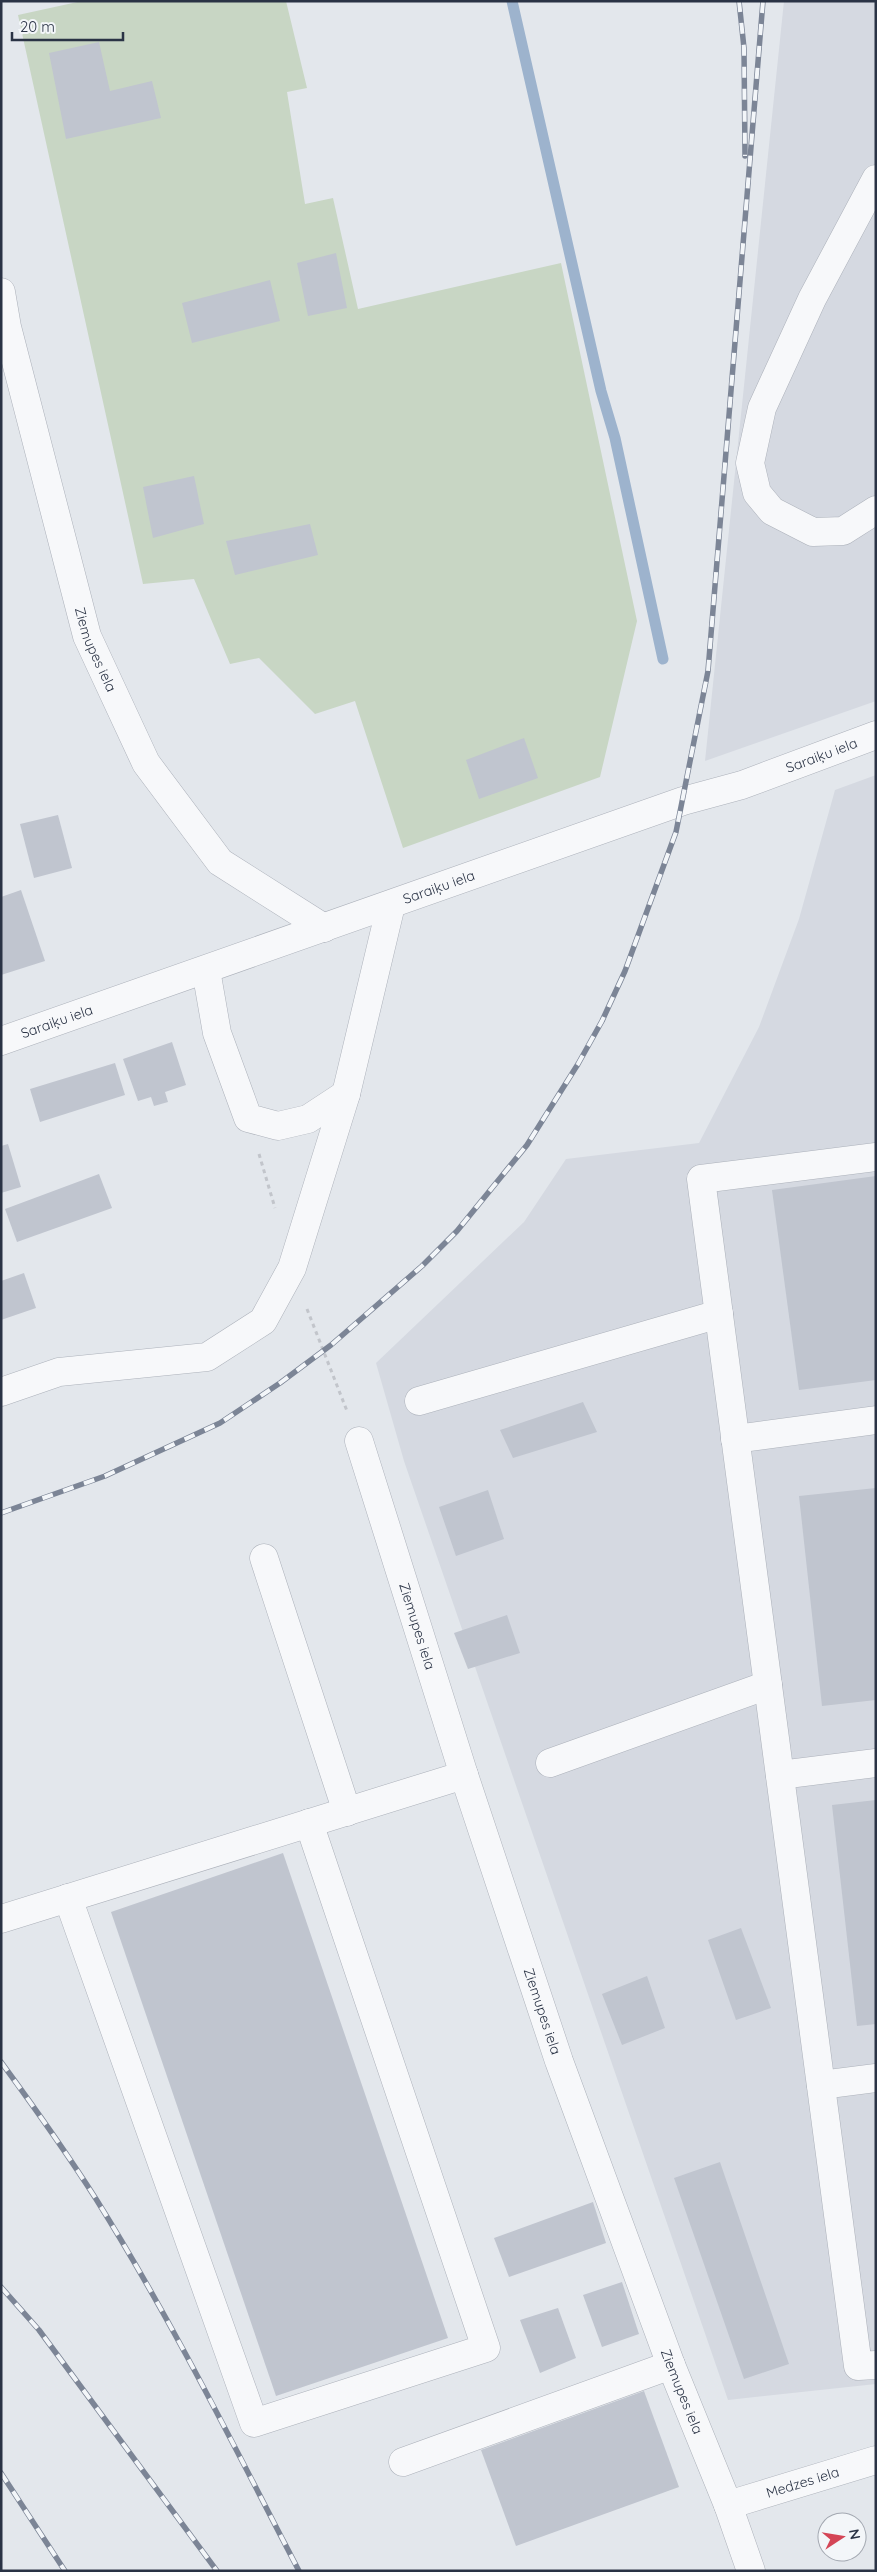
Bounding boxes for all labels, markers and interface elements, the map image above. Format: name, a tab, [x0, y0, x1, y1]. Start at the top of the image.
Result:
scale bar	[12, 10, 124, 42]
text: 20 m	[20, 17, 55, 36]
street label: Ziemupes iela	[71, 605, 121, 695]
street label: Saraiķu iela	[783, 734, 860, 777]
street label: Saraiķu iela	[400, 866, 477, 908]
street label: Saraiķu iela	[18, 1000, 95, 1042]
street label: Ziemupes iela	[395, 1580, 439, 1672]
street label: Ziemupes iela	[520, 1966, 565, 2057]
street label: Ziemupes iela	[657, 2346, 707, 2437]
street label: Medzes iela	[764, 2463, 841, 2502]
north arrow	[817, 2512, 867, 2562]
text: N	[845, 2527, 865, 2541]

